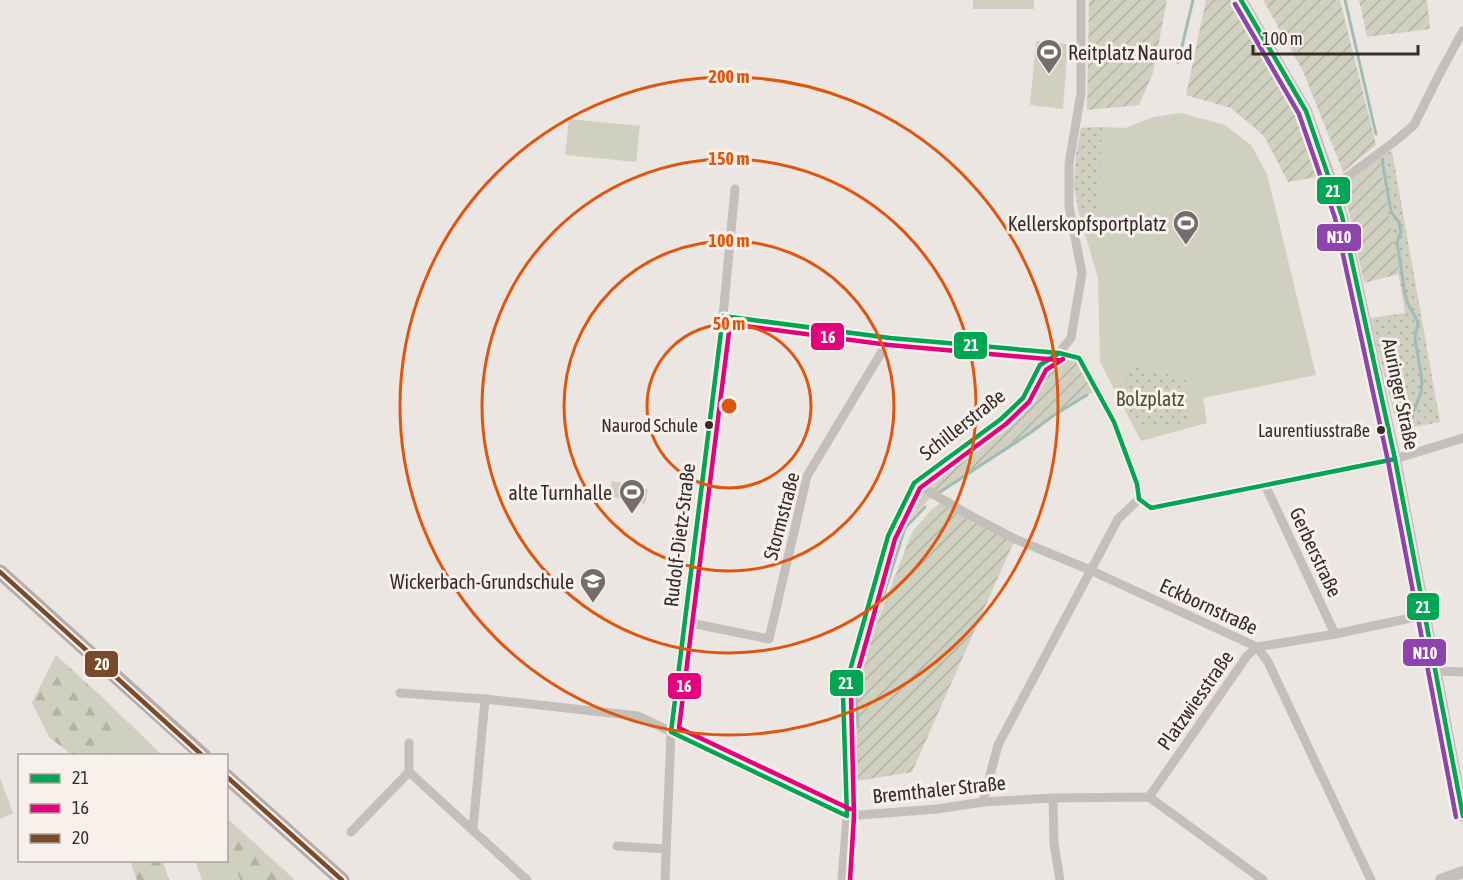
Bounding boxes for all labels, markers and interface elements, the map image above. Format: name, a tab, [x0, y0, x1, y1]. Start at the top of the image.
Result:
scale bar	[1253, 18, 1418, 56]
text: 100 m	[1262, 28, 1303, 49]
sports icon: Reitplatz Naurod	[1034, 37, 1064, 75]
place label: Reitplatz Naurod	[1068, 41, 1193, 64]
text: 200 m	[709, 66, 749, 87]
text: 150 m	[709, 148, 749, 169]
line badge: 21	[1316, 176, 1351, 205]
text: 21	[1325, 182, 1341, 200]
sports icon: Kellerskopfsportplatz	[1171, 208, 1201, 246]
place label: Kellerskopfsportplatz	[1008, 212, 1166, 235]
line badge: N10	[1316, 223, 1362, 252]
text: N10	[1327, 228, 1352, 246]
text: 100 m	[709, 230, 749, 251]
text: 50 m	[713, 313, 745, 334]
line badge: 16	[810, 322, 845, 351]
text: 16	[820, 328, 836, 346]
line badge: 21	[953, 331, 988, 360]
text: 21	[963, 336, 979, 354]
street label: Auringer Straße	[1378, 336, 1424, 452]
street label: Schillerstraße	[915, 384, 1009, 464]
park label: Bolzplatz	[1116, 387, 1184, 410]
centre of rings	[719, 396, 739, 416]
place label: Naurod Schule	[601, 415, 698, 436]
marker: Naurod Schule	[703, 419, 715, 431]
place label: Laurentiusstraße	[1258, 420, 1370, 441]
marker: Laurentiusstraße	[1375, 424, 1387, 436]
street label: Rudolf-Dietz-Straße	[659, 462, 699, 608]
street label: Stormstraße	[758, 470, 804, 562]
sports icon: alte Turnhalle	[617, 477, 647, 515]
place label: alte Turnhalle	[509, 481, 612, 504]
street label: Gerberstraße	[1285, 504, 1347, 600]
school or university icon: Wickerbach-Grundschule	[578, 566, 608, 604]
place label: Wickerbach-Grundschule	[390, 570, 574, 593]
street label: Eckbornstraße	[1156, 573, 1262, 639]
line badge: 21	[1406, 592, 1440, 621]
text: 21	[1415, 598, 1431, 616]
line badge: N10	[1402, 638, 1447, 667]
text: N10	[1413, 644, 1438, 662]
street label: Platzwiesstraße	[1152, 646, 1238, 754]
line badge: 20	[84, 650, 119, 678]
text: 20	[94, 655, 110, 673]
line badge: 21	[829, 669, 864, 697]
line badge: 16	[667, 672, 702, 700]
text: 21	[838, 674, 854, 692]
text: 16	[676, 677, 692, 695]
legend	[18, 754, 228, 862]
text: 21	[72, 767, 89, 788]
street label: Bremthaler Straße	[871, 771, 1007, 807]
text: 16	[72, 797, 89, 818]
text: 20	[72, 827, 89, 848]

